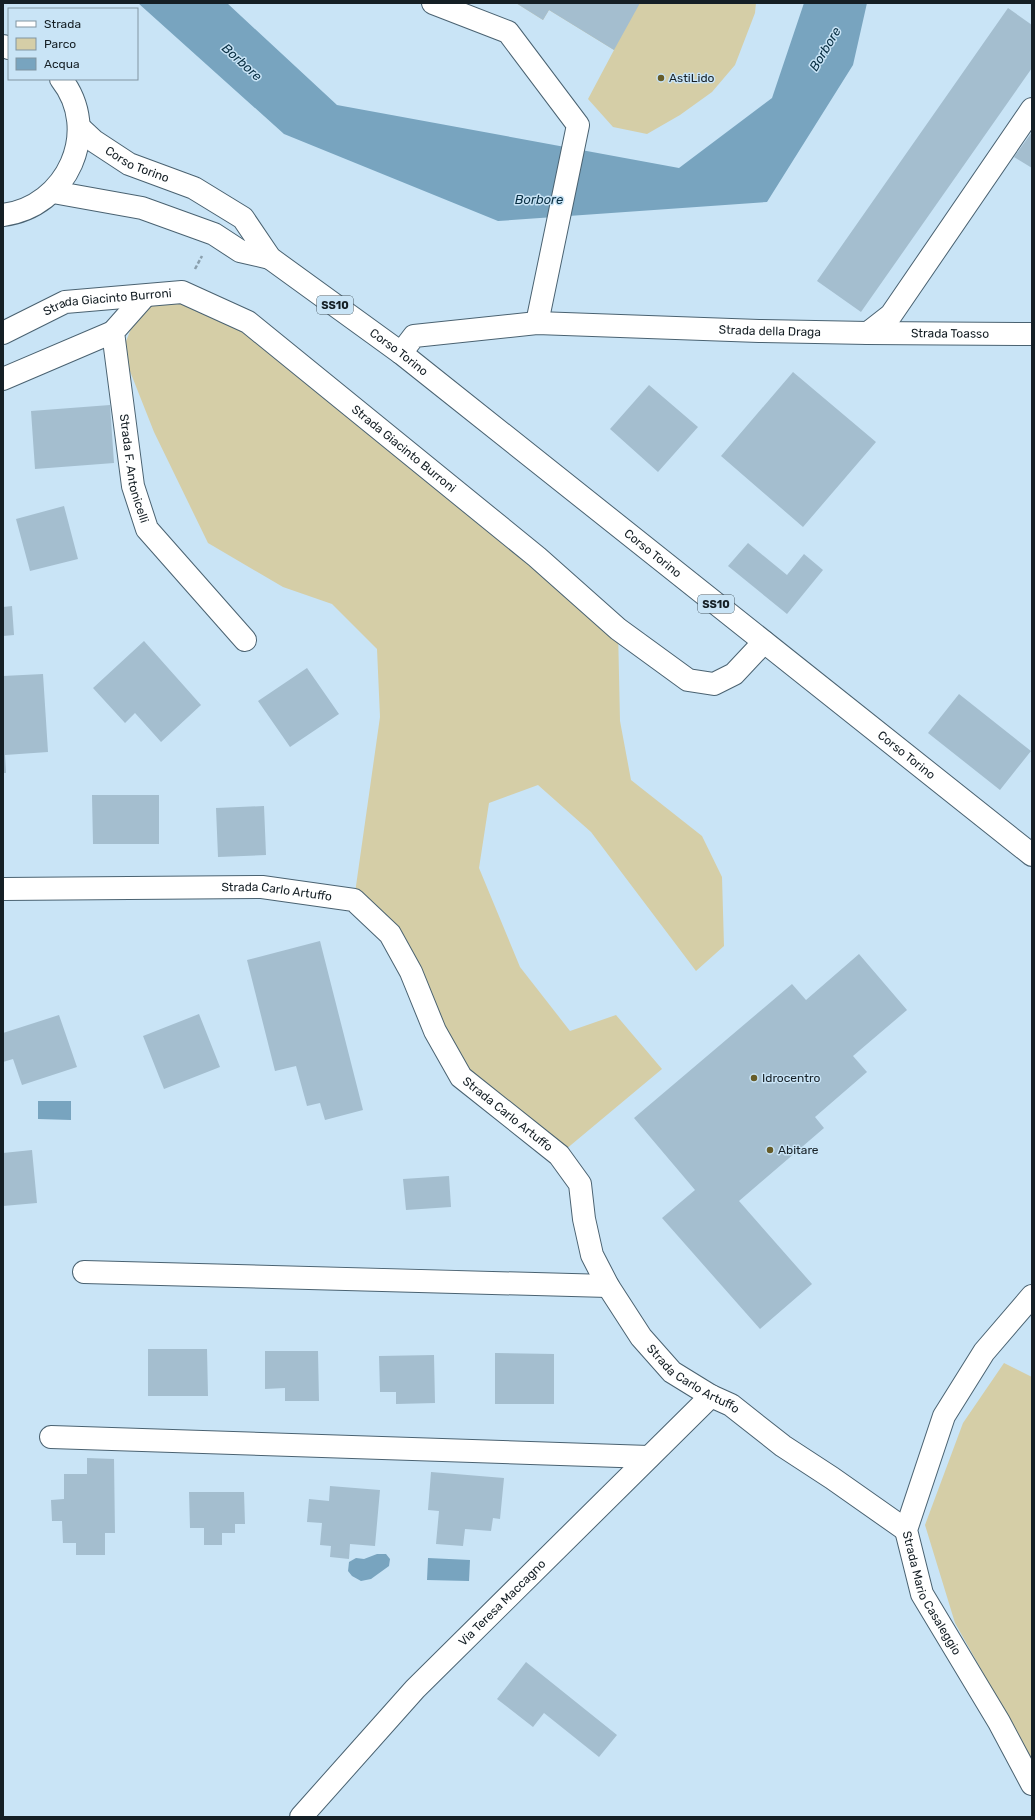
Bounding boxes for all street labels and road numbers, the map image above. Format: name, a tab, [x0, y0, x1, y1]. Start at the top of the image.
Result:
street label: Corso Torino	[102, 143, 171, 185]
street label: Strada Giacinto Burroni	[41, 286, 172, 319]
road number: SS10	[317, 296, 353, 314]
street label: Strada della Draga	[718, 323, 821, 339]
street label: Corso Torino	[367, 326, 431, 379]
street label: Strada Toasso	[911, 326, 989, 341]
street label: Strada Giacinto Burroni	[349, 402, 459, 495]
street label: Strada F. Antonicelli	[117, 413, 152, 525]
street label: Corso Torino	[621, 526, 684, 580]
road number: SS10	[698, 595, 734, 613]
street label: Corso Torino	[875, 728, 938, 782]
street label: Strada Carlo Artuffo	[221, 880, 333, 904]
street label: Strada Carlo Artuffo	[460, 1074, 556, 1154]
street label: Strada Carlo Artuffo	[644, 1341, 742, 1416]
street label: Strada Mario Casaleggio	[900, 1530, 964, 1658]
street label: Via Teresa Maccagno	[456, 1557, 549, 1649]

